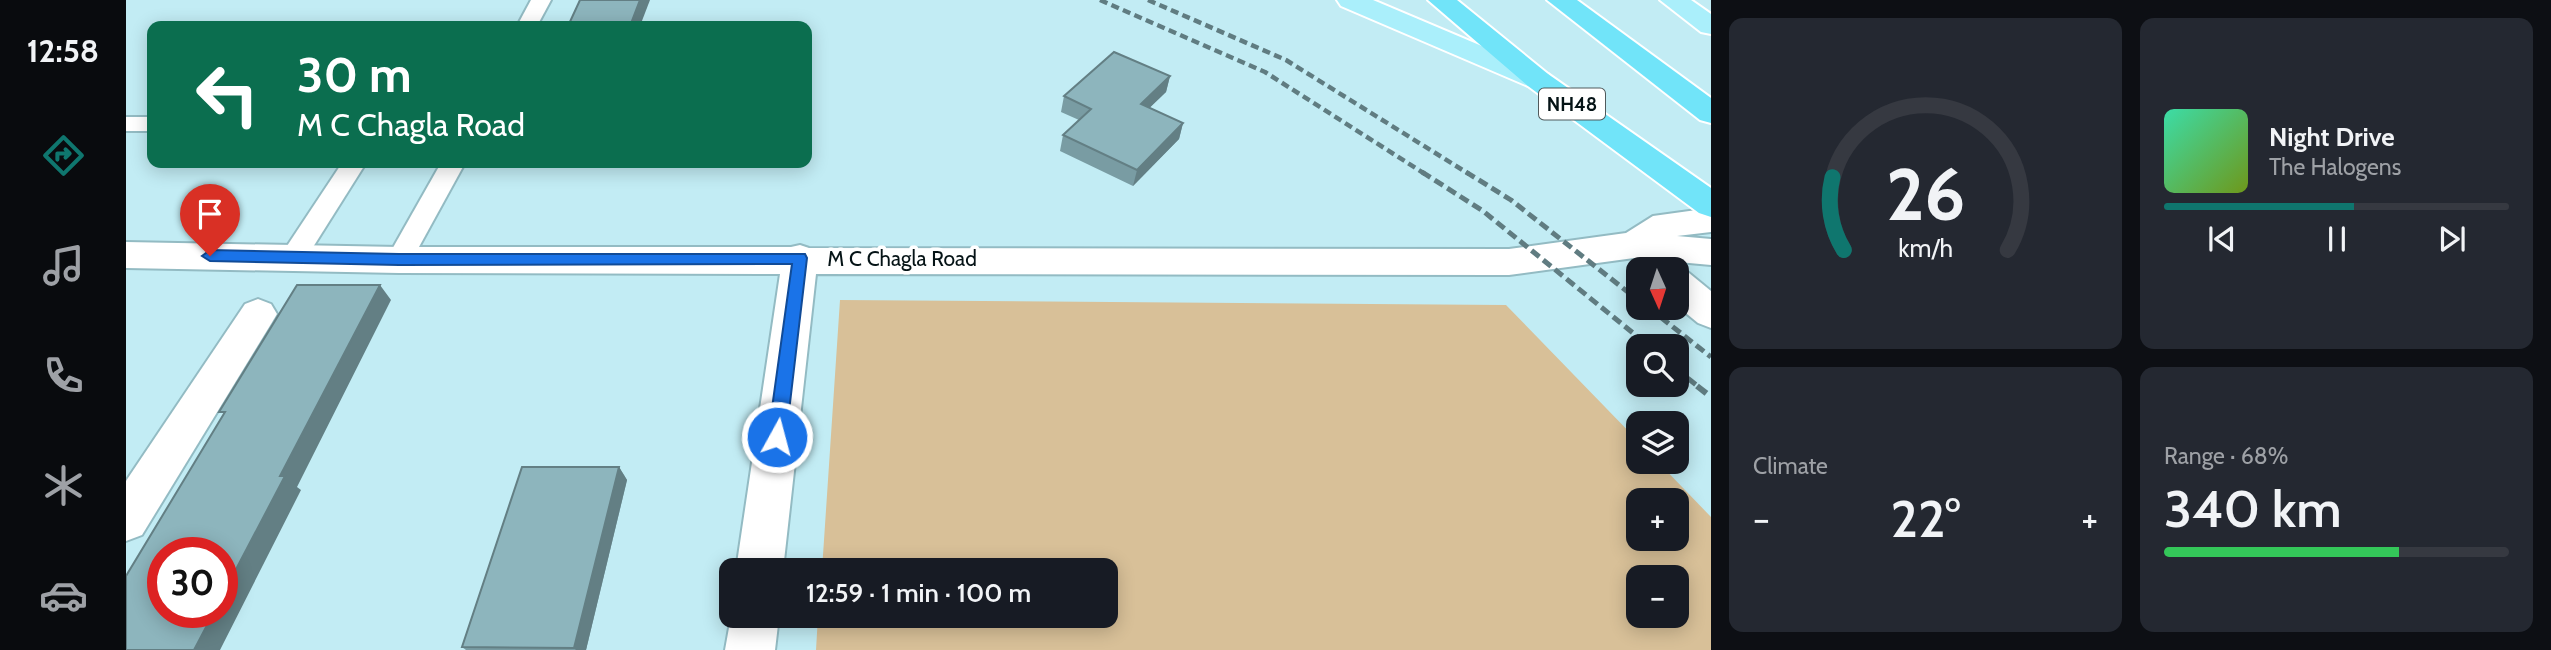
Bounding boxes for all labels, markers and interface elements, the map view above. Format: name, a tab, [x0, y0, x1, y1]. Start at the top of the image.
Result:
text: 12:58	[27, 31, 99, 70]
text: 30 m	[297, 45, 412, 104]
icon: left	[182, 49, 273, 140]
road number: NH48	[1539, 88, 1605, 120]
text: M C Chagla Road	[297, 105, 525, 144]
text: Night Drive	[2269, 121, 2395, 153]
icon: directions	[39, 131, 88, 180]
text: 26	[1886, 150, 1965, 238]
text: The Halogens	[2269, 153, 2401, 181]
pin	[180, 184, 240, 256]
icon: arrive	[191, 195, 229, 233]
icon: previous	[2203, 220, 2241, 258]
icon: pause	[2318, 220, 2356, 258]
icon: next	[2433, 220, 2471, 258]
text: km/h	[1898, 233, 1953, 263]
icon: music	[39, 241, 88, 290]
street label: M C Chagla Road	[827, 246, 977, 271]
north arrow	[1626, 257, 1689, 320]
map controls	[1626, 257, 1689, 628]
button: search	[1626, 334, 1689, 397]
icon: phone	[39, 351, 88, 400]
position arrow	[740, 400, 814, 474]
button: layers	[1626, 411, 1689, 474]
text: Range · 68%	[2164, 442, 2288, 470]
text: Climate	[1753, 452, 1828, 480]
icon: climate	[39, 461, 88, 510]
text: 340 km	[2164, 477, 2342, 540]
text: 22°	[1891, 487, 1960, 550]
button: +	[1626, 488, 1689, 551]
text: −	[1753, 495, 1770, 542]
text: +	[2081, 495, 2098, 542]
speed limit sign: 30	[147, 537, 238, 628]
button: −	[1626, 565, 1689, 628]
icon: car	[39, 571, 88, 620]
text: 12:59 · 1 min · 100 m	[806, 577, 1031, 609]

